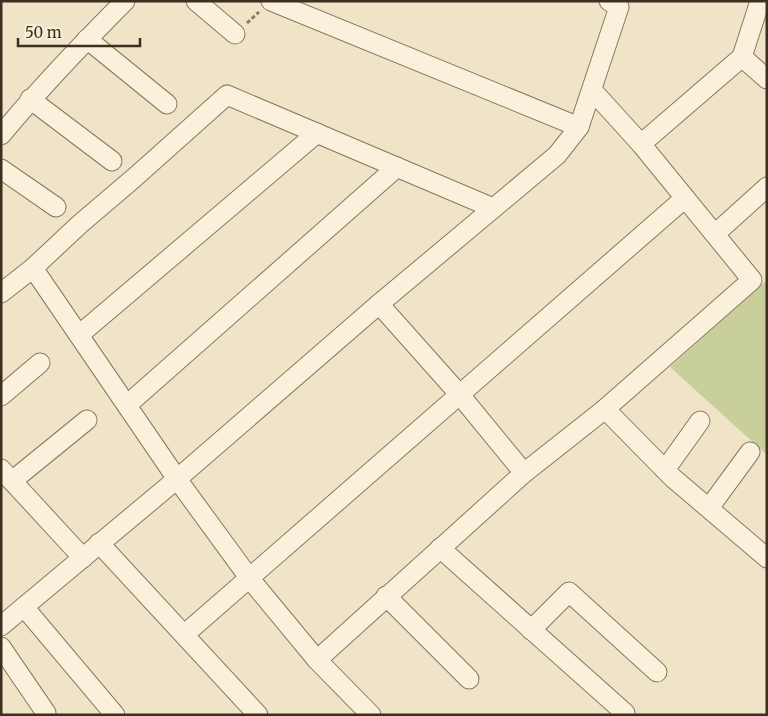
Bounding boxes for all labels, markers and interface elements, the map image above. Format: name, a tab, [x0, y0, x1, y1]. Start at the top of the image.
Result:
scale bar	[18, 15, 140, 47]
text: 50 m	[25, 23, 62, 42]

